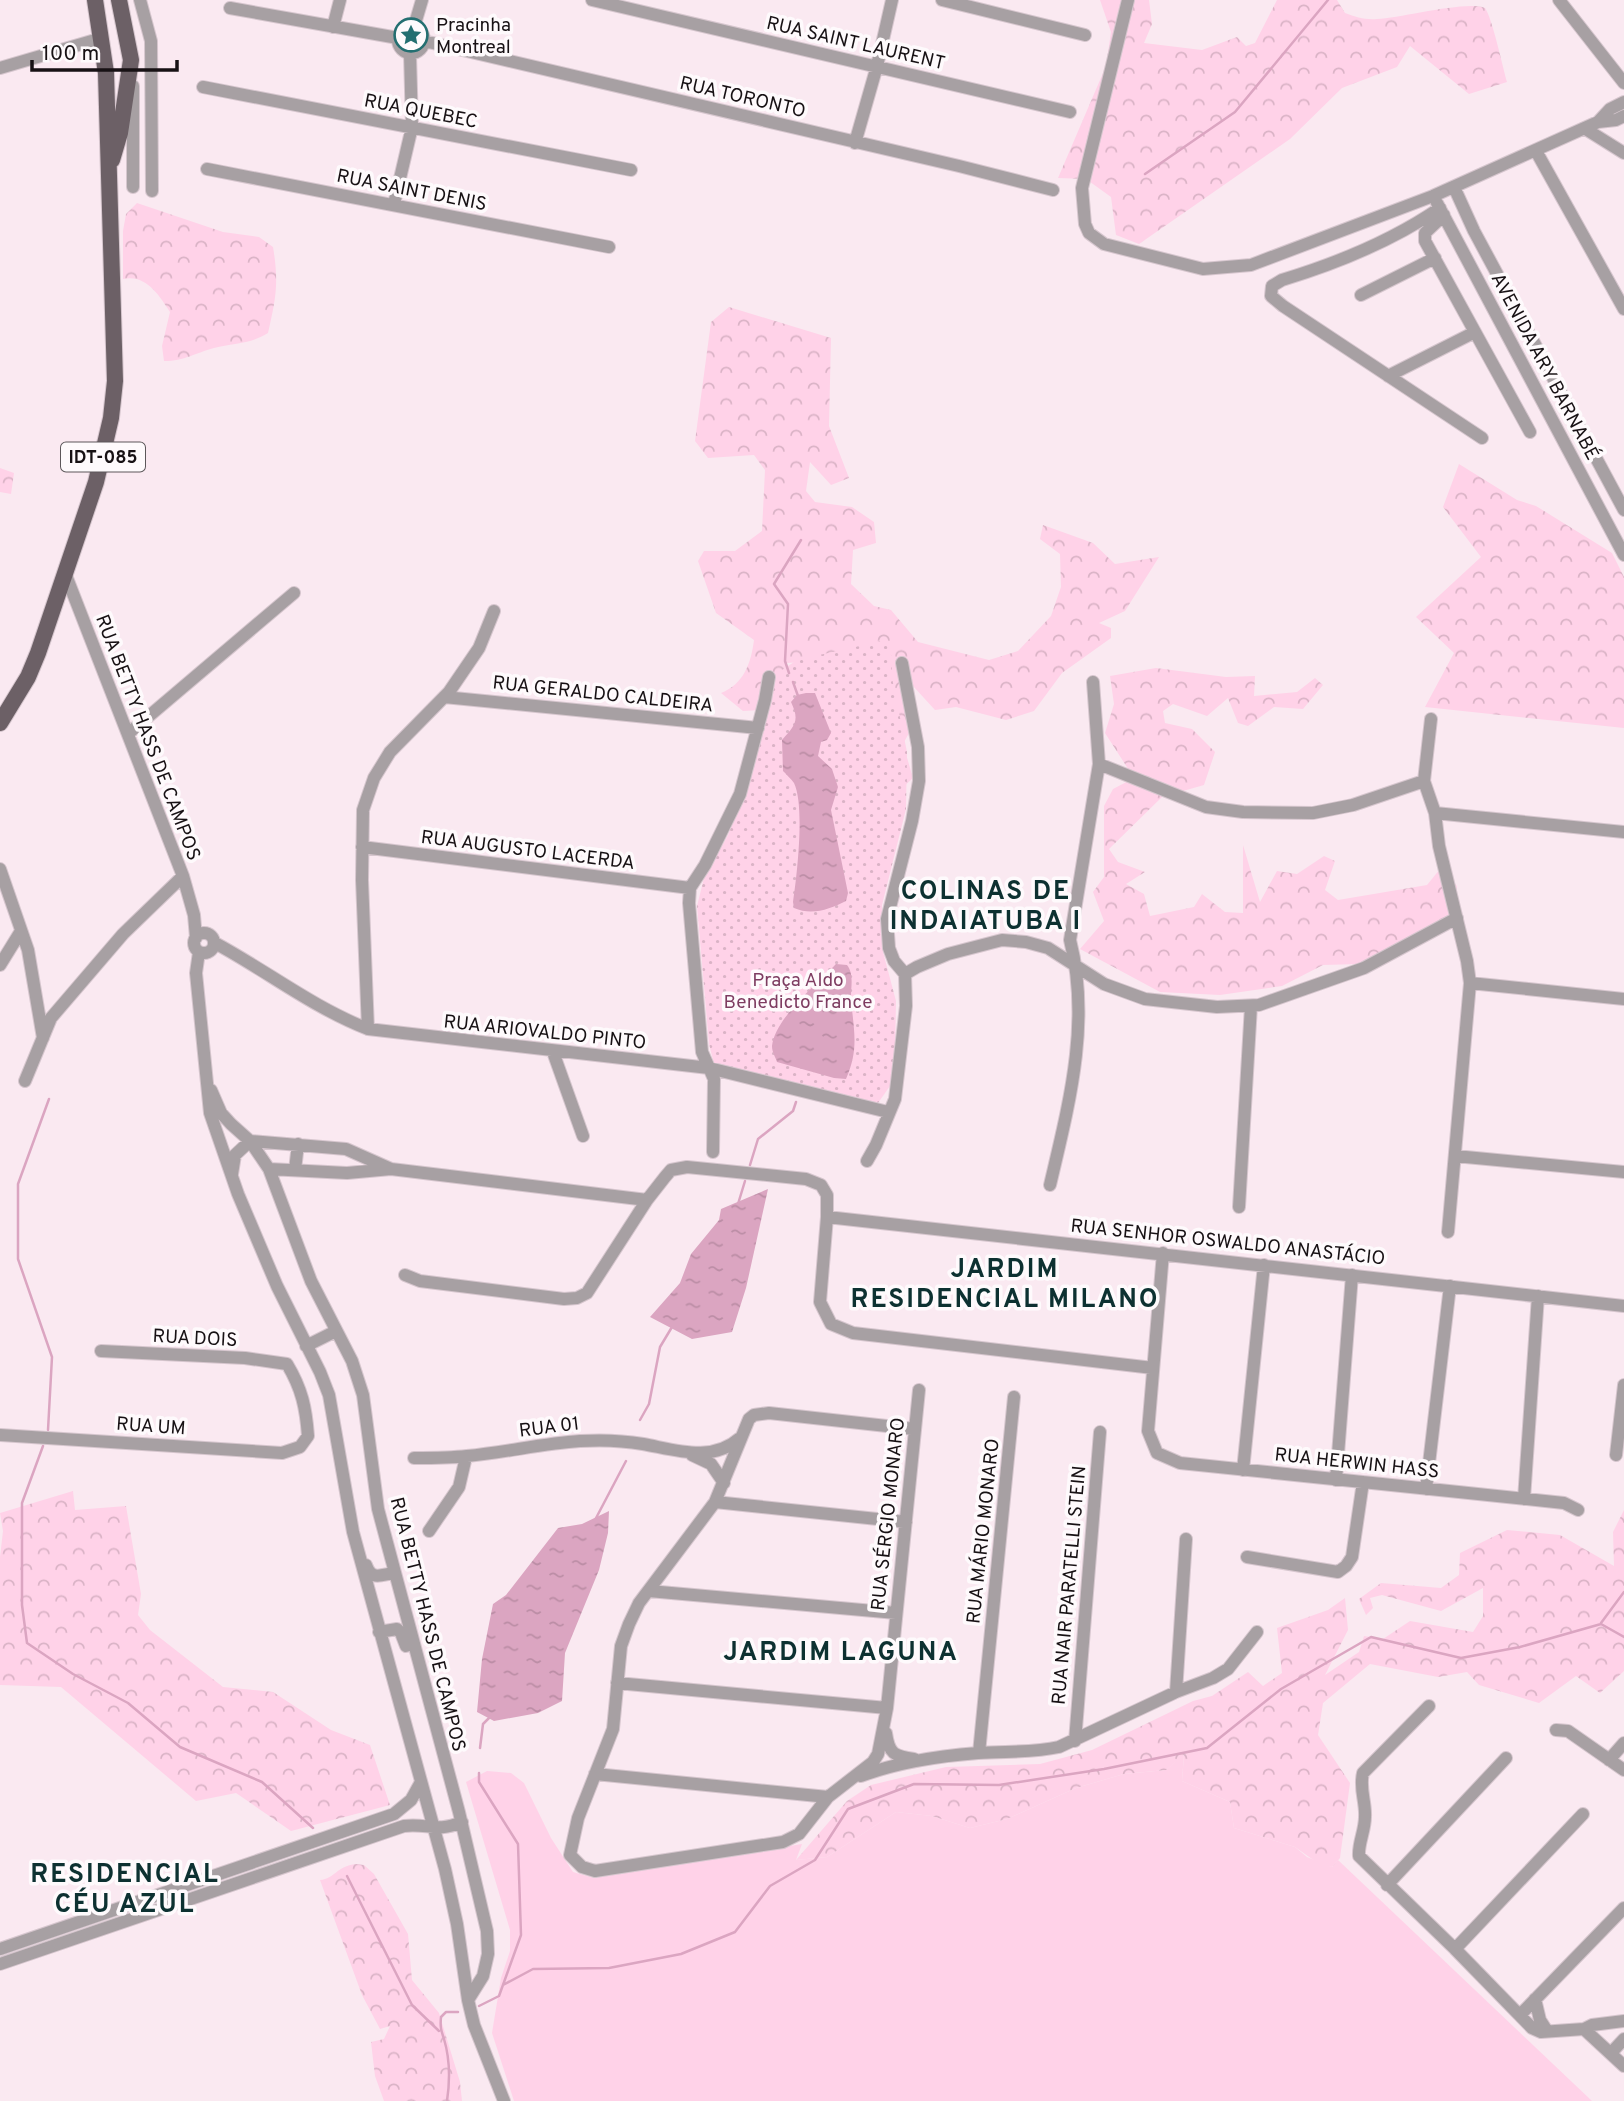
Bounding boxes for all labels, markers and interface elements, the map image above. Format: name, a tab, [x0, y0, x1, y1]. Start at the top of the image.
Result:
street label: RUA SAINT LAURENT	[764, 12, 947, 76]
place label: Pracinha Montreal	[436, 14, 511, 60]
place icon: Pracinha Montreal	[392, 16, 430, 54]
scale bar	[32, 28, 177, 72]
text: 100 m	[42, 41, 99, 68]
street label: RUA TORONTO	[677, 72, 808, 124]
street label: RUA QUEBEC	[362, 89, 479, 135]
street label: RUA SAINT DENIS	[335, 165, 489, 217]
street label: AVENIDA ARY BARNABÉ	[1485, 269, 1605, 465]
road number: IDT-085	[61, 443, 145, 472]
street label: RUA BETTY HASS DE CAMPOS	[89, 611, 205, 864]
street label: RUA GERALDO CALDEIRA	[491, 671, 714, 719]
street label: RUA AUGUSTO LACERDA	[419, 826, 636, 876]
district label: COLINAS DE INDAIATUBA I	[890, 876, 1082, 939]
park label: Praça Aldo Benedicto France	[724, 969, 872, 1015]
street label: RUA ARIOVALDO PINTO	[442, 1010, 647, 1056]
street label: RUA SENHOR OSWALDO ANASTÁCIO	[1069, 1214, 1387, 1271]
district label: JARDIM RESIDENCIAL MILANO	[850, 1254, 1160, 1317]
street label: RUA DOIS	[152, 1325, 238, 1353]
street label: RUA 01	[518, 1412, 581, 1444]
street label: RUA UM	[115, 1413, 186, 1441]
street label: RUA SÉRGIO MONARO	[866, 1416, 911, 1612]
street label: RUA MÁRIO MONARO	[961, 1437, 1006, 1625]
street label: RUA HERWIN HASS	[1273, 1443, 1440, 1485]
street label: RUA NAIR PARATELLI STEIN	[1048, 1464, 1092, 1706]
street label: RUA BETTY HASS DE CAMPOS	[384, 1495, 470, 1754]
district label: JARDIM LAGUNA	[723, 1637, 959, 1670]
district label: RESIDENCIAL CÉU AZUL	[30, 1859, 220, 1922]

